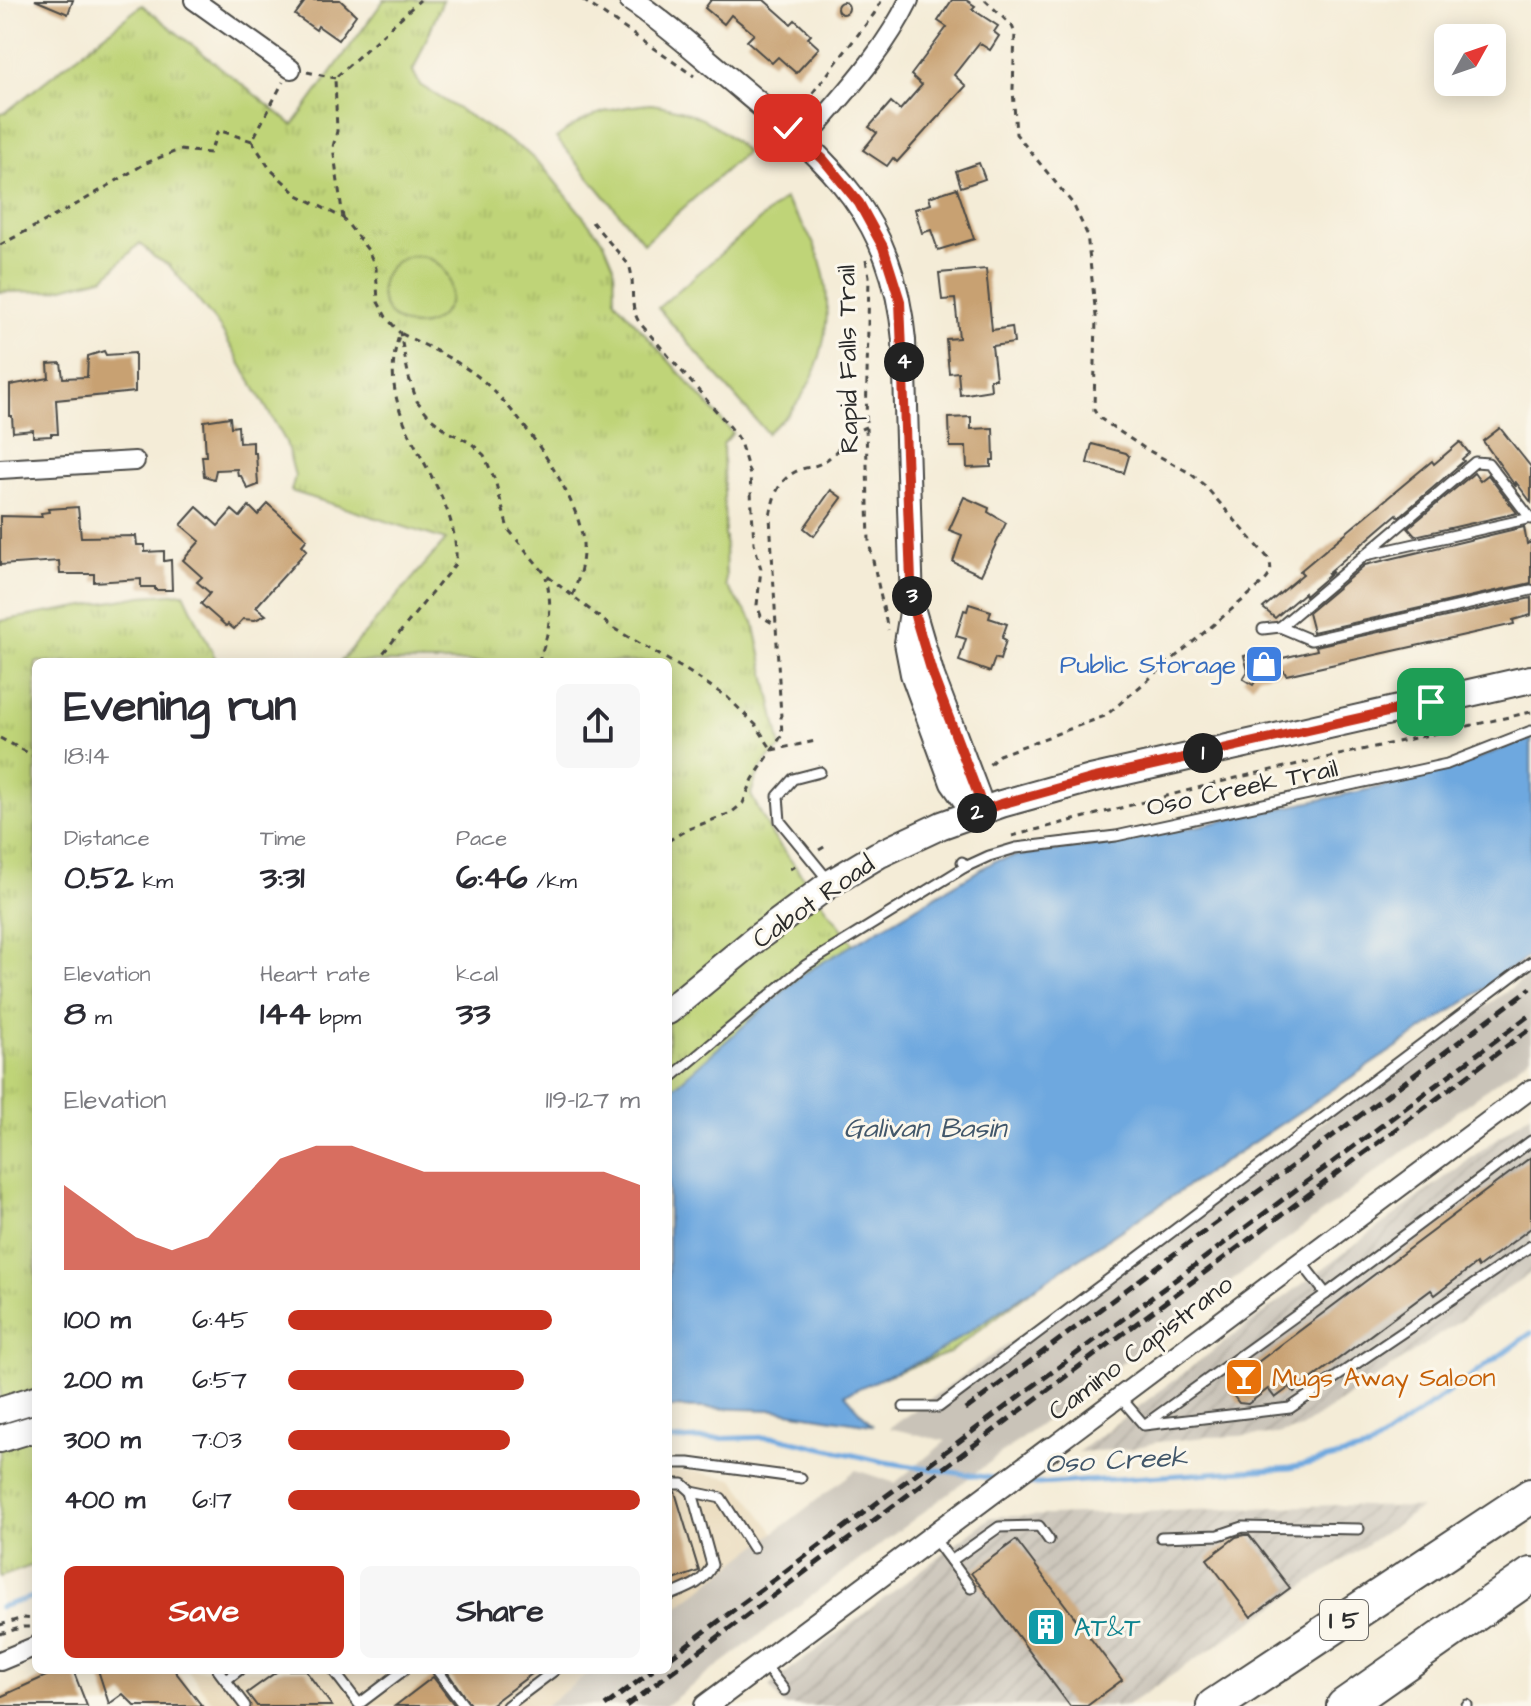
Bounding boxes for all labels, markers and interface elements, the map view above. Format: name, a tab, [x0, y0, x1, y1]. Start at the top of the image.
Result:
north arrow	[1434, 24, 1506, 96]
map controls	[1434, 24, 1506, 96]
pin	[754, 94, 822, 162]
icon: check	[766, 106, 810, 150]
street label: Rapid Falls Trail	[828, 264, 868, 454]
pin: 4	[884, 342, 924, 382]
text: 4	[897, 346, 911, 377]
pin: 3	[892, 576, 932, 616]
text: 3	[906, 580, 918, 611]
shop icon: Public Storage	[1243, 643, 1285, 685]
place label: Public Storage	[1060, 647, 1236, 685]
pin	[1397, 668, 1465, 736]
text: Evening run	[64, 677, 296, 738]
icon: arrive	[1409, 680, 1453, 724]
button: share	[556, 684, 640, 768]
pin: 1	[1183, 733, 1223, 773]
text: 1	[1202, 737, 1204, 768]
text: 18:14	[64, 738, 110, 774]
street label: Oso Creek Trail	[1143, 750, 1341, 826]
pin: 2	[957, 793, 997, 833]
text: 2	[971, 797, 983, 828]
text: Distance	[64, 823, 150, 854]
text: Time	[260, 823, 306, 854]
text: Pace	[456, 823, 507, 854]
street label: Cabot Road	[745, 846, 882, 957]
text: 0.52	[64, 854, 134, 902]
text: 3:31	[260, 854, 305, 902]
text: 6:46	[456, 854, 527, 902]
text: km	[134, 866, 173, 897]
text: /km	[527, 866, 577, 897]
text: Elevation	[64, 959, 151, 990]
text: Heart rate	[260, 959, 370, 990]
text: kcal	[456, 959, 498, 990]
text: 8	[64, 990, 86, 1038]
text: 144	[260, 990, 311, 1038]
text: 33	[456, 990, 491, 1038]
text: m	[86, 1002, 112, 1033]
text: bpm	[311, 1002, 361, 1033]
text: Elevation	[64, 1082, 166, 1118]
text: 119–127 m	[546, 1082, 640, 1118]
water label: Galivan Basin	[844, 1109, 1008, 1148]
street label: Camino Capistrano	[1041, 1266, 1241, 1429]
text: 100 m	[64, 1302, 131, 1338]
text: 6:45	[192, 1302, 249, 1338]
bar icon: Mugs Away Saloon	[1223, 1356, 1265, 1398]
place label: Mugs Away Saloon	[1272, 1360, 1495, 1398]
text: 200 m	[64, 1362, 142, 1398]
text: 6:57	[192, 1362, 247, 1398]
text: 300 m	[64, 1422, 141, 1458]
text: 7:03	[192, 1422, 242, 1458]
water label: Oso Creek	[1044, 1437, 1189, 1484]
text: 400 m	[64, 1482, 145, 1518]
text: 6:17	[192, 1482, 232, 1518]
button: Save	[64, 1566, 344, 1658]
button: Share	[360, 1566, 640, 1658]
road number: I 5	[1320, 1600, 1368, 1640]
building icon: AT&T	[1025, 1606, 1067, 1648]
place label: AT&T	[1074, 1610, 1141, 1646]

